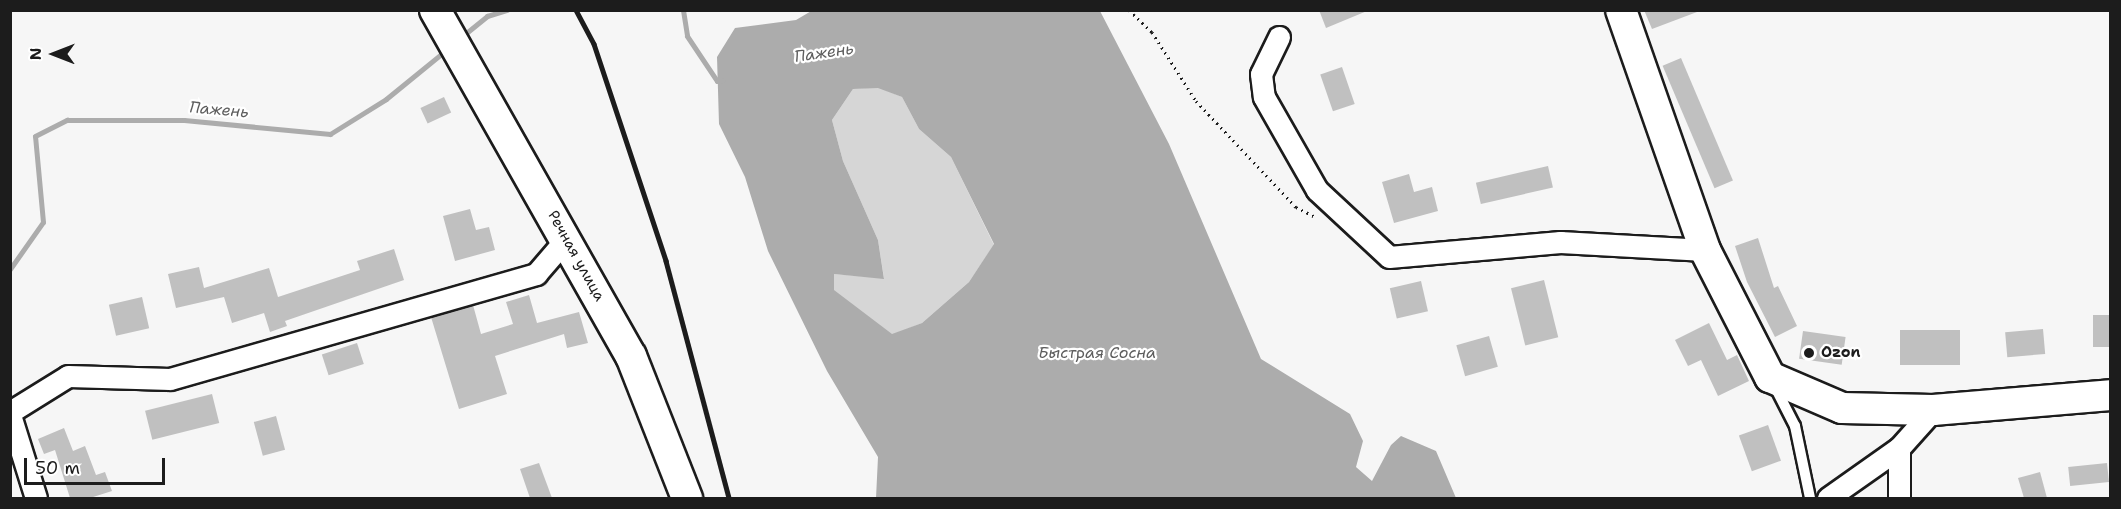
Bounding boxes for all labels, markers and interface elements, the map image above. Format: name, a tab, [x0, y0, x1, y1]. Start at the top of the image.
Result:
north arrow	[24, 24, 84, 84]
water label: Пажень	[793, 39, 855, 67]
text: N	[25, 48, 46, 60]
water label: Пажень	[189, 98, 249, 122]
street label: Речная улица	[544, 207, 608, 305]
water label: Быстрая Сосна	[1038, 343, 1156, 363]
place label: Ozon	[1821, 344, 1861, 362]
marker: Ozon	[1802, 346, 1816, 360]
scale bar	[27, 446, 168, 484]
text: 50 m	[35, 456, 80, 480]

